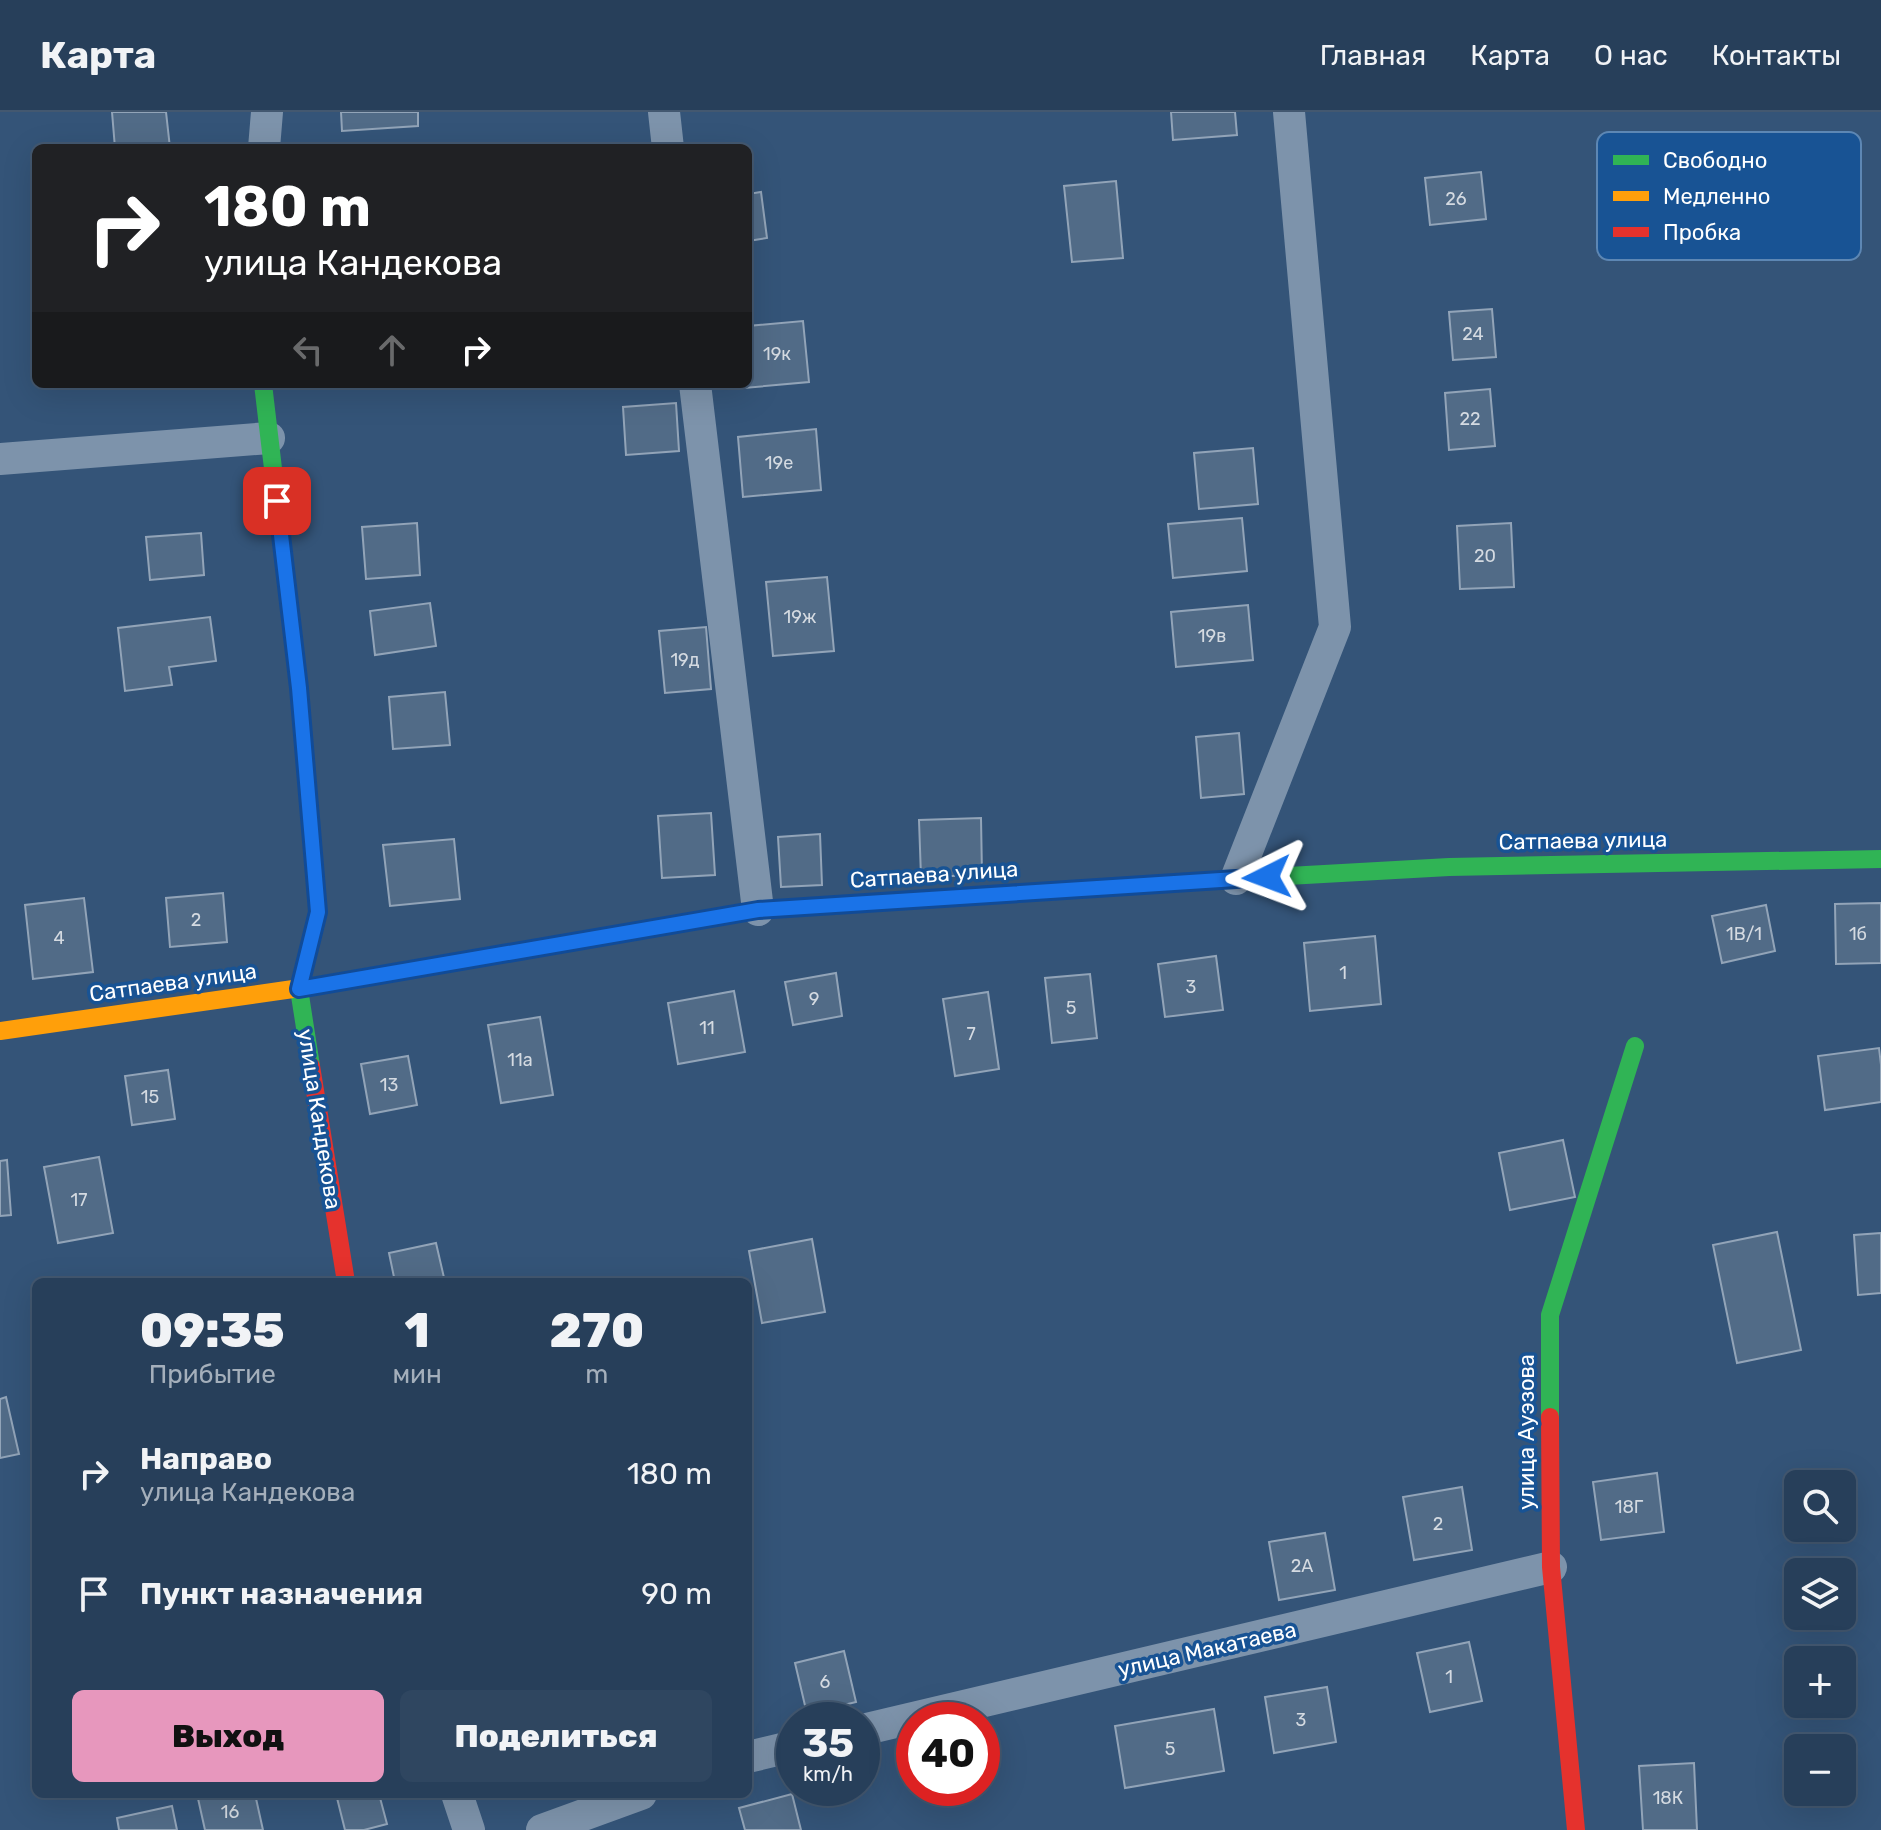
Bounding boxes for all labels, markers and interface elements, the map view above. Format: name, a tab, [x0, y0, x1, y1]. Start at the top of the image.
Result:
text: Карта	[40, 32, 156, 78]
text: Главная	[1320, 39, 1426, 72]
text: Карта	[1470, 39, 1550, 72]
text: О нас	[1594, 39, 1668, 72]
text: Контакты	[1712, 39, 1841, 72]
legend	[1597, 132, 1861, 260]
text: Свободно	[1663, 147, 1767, 174]
text: 180 m	[204, 174, 371, 240]
icon: right	[72, 176, 176, 280]
text: Медленно	[1663, 183, 1771, 210]
house number: 26	[1445, 188, 1467, 210]
text: Пробка	[1663, 219, 1741, 246]
text: улица Кандекова	[204, 241, 502, 284]
house number: 24	[1462, 323, 1484, 345]
icon: left	[286, 328, 330, 372]
icon: ahead	[370, 328, 414, 372]
icon: right	[454, 328, 498, 372]
house number: 19к	[763, 343, 791, 365]
house number: 22	[1459, 408, 1481, 430]
house number: 19е	[765, 452, 793, 474]
pin	[243, 467, 311, 535]
icon: arrive	[255, 479, 299, 523]
house number: 20	[1474, 545, 1496, 567]
house number: 19ж	[784, 606, 816, 628]
house number: 19в	[1198, 625, 1226, 647]
house number: 19д	[670, 649, 700, 671]
street label: Сатпаева улица	[1498, 826, 1668, 855]
position arrow	[1225, 835, 1309, 919]
street label: Сатпаева улица	[849, 855, 1019, 894]
house number: 2	[191, 909, 201, 931]
house number: 1В/1	[1726, 923, 1762, 945]
house number: 1б	[1849, 923, 1867, 945]
house number: 4	[53, 927, 65, 949]
street label: Сатпаева улица	[88, 957, 258, 1008]
house number: 1	[1339, 962, 1347, 984]
house number: 3	[1186, 976, 1196, 998]
house number: 9	[809, 988, 819, 1010]
house number: 5	[1066, 997, 1076, 1019]
house number: 11	[699, 1017, 715, 1039]
house number: 7	[966, 1023, 976, 1045]
street label: улица Кандекова	[292, 1027, 347, 1211]
house number: 11а	[507, 1049, 533, 1071]
house number: 13	[380, 1074, 398, 1096]
house number: 15	[141, 1086, 159, 1108]
house number: 17	[71, 1189, 87, 1211]
text: 09:35	[140, 1302, 285, 1359]
text: 1	[404, 1302, 430, 1359]
text: 270	[549, 1302, 644, 1359]
street label: улица Ауэзова	[1513, 1354, 1540, 1510]
text: Прибытие	[149, 1359, 276, 1390]
text: мин	[392, 1359, 442, 1390]
text: m	[585, 1359, 608, 1390]
text: Направо	[140, 1441, 272, 1477]
icon: right	[72, 1452, 116, 1496]
text: 180 m	[627, 1456, 712, 1492]
map controls	[1784, 1470, 1856, 1806]
button: search	[1784, 1470, 1856, 1542]
text: улица Кандекова	[140, 1477, 355, 1508]
house number: 18Г	[1615, 1496, 1644, 1518]
house number: 2	[1433, 1513, 1443, 1535]
house number: 2А	[1291, 1555, 1313, 1577]
button: layers	[1784, 1558, 1856, 1630]
icon: arrive	[72, 1572, 116, 1616]
text: Пункт назначения	[140, 1576, 423, 1612]
text: 90 m	[641, 1576, 712, 1612]
street label: улица Макатаева	[1115, 1616, 1299, 1683]
button: +	[1784, 1646, 1856, 1718]
house number: 1	[1445, 1666, 1453, 1688]
house number: 6	[820, 1671, 831, 1693]
button: Выход	[72, 1690, 384, 1782]
button: Поделиться	[400, 1690, 712, 1782]
speed limit sign: 40	[896, 1702, 1000, 1806]
house number: 3	[1296, 1709, 1306, 1731]
text: 35	[802, 1720, 854, 1767]
button: −	[1784, 1734, 1856, 1806]
house number: 5	[1165, 1738, 1175, 1760]
text: km/h	[803, 1762, 853, 1786]
house number: 18К	[1653, 1787, 1683, 1809]
house number: 16	[221, 1801, 239, 1823]

